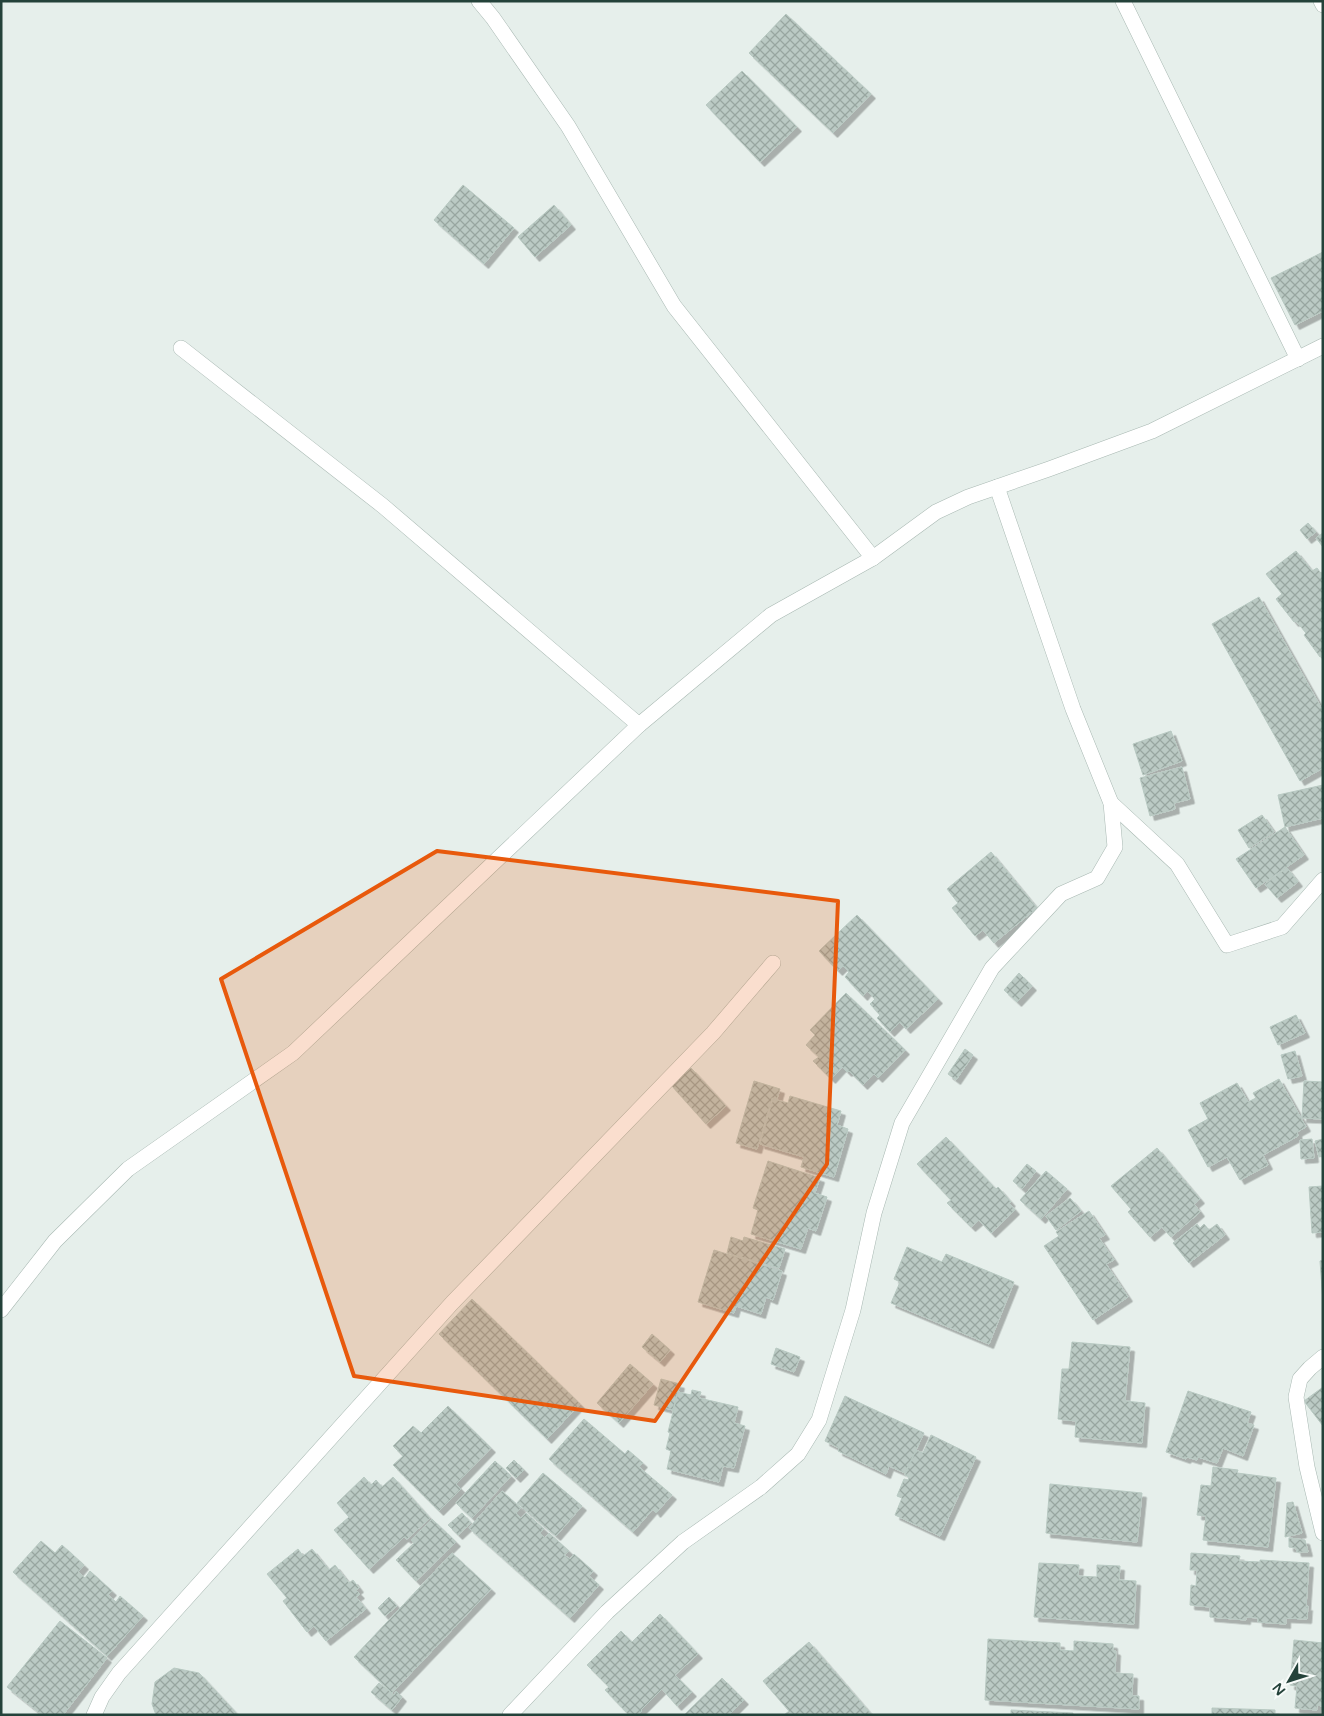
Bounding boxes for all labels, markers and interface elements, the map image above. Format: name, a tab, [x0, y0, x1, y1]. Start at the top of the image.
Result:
north arrow	[1264, 1656, 1314, 1706]
text: N	[1269, 1679, 1289, 1699]

